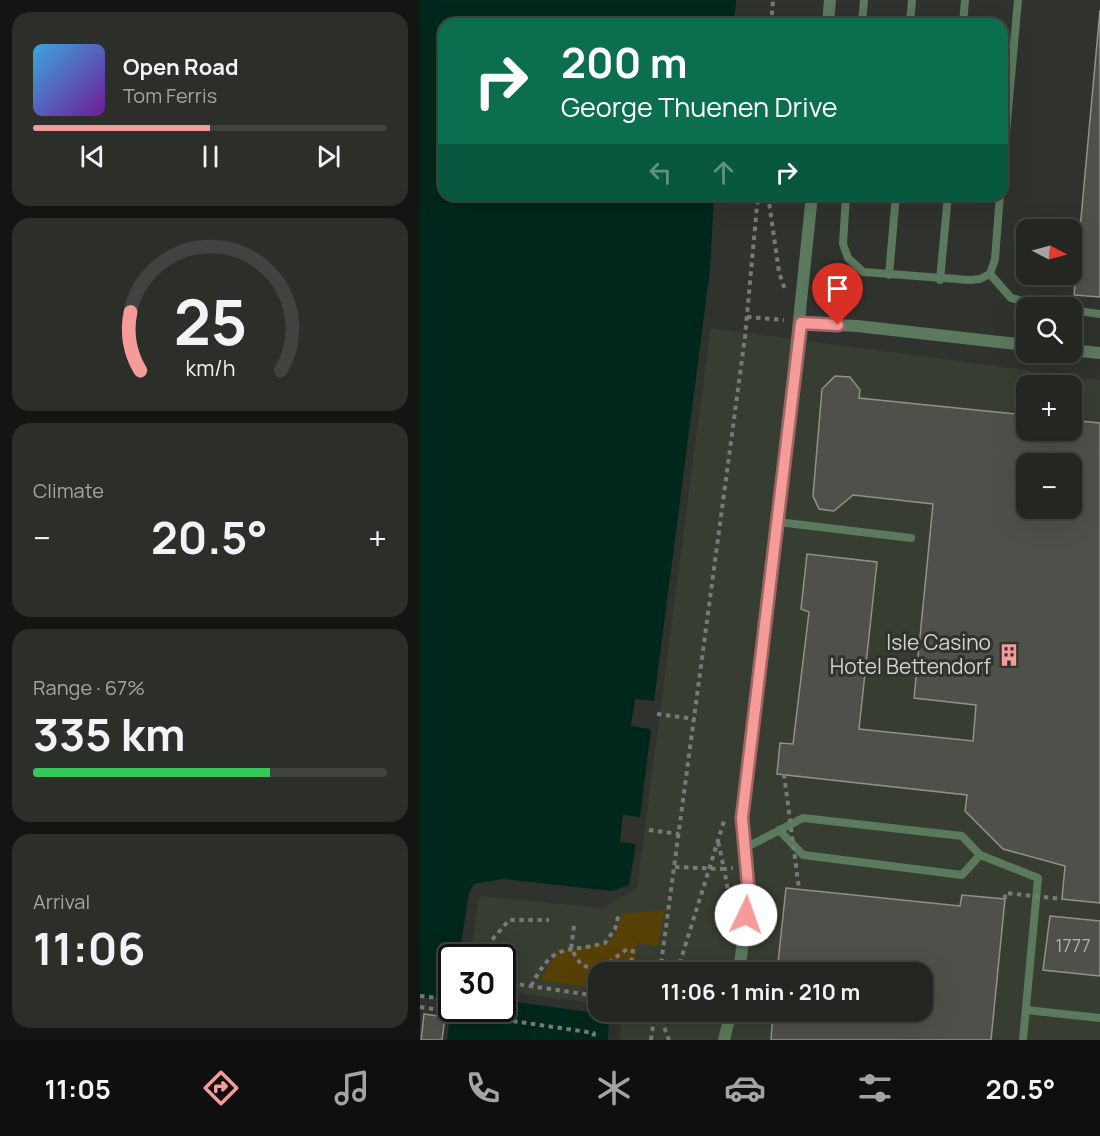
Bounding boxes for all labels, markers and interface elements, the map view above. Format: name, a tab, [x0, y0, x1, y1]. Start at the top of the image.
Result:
text: 200 m	[561, 33, 687, 91]
icon: right	[462, 42, 540, 120]
text: Open Road	[123, 52, 238, 82]
text: Tom Ferris	[123, 82, 217, 109]
text: George Thuenen Drive	[561, 88, 838, 125]
icon: previous	[76, 140, 109, 173]
icon: pause	[194, 140, 227, 173]
icon: next	[312, 140, 345, 173]
icon: left	[644, 156, 677, 189]
icon: ahead	[707, 156, 740, 189]
icon: right	[770, 156, 803, 189]
north arrow	[1016, 219, 1082, 285]
map controls	[1016, 219, 1082, 519]
pin	[812, 263, 863, 325]
icon: arrive	[821, 272, 854, 305]
text: 25	[173, 279, 247, 365]
button: search	[1016, 297, 1082, 363]
text: km/h	[185, 354, 235, 383]
button: +	[1016, 375, 1082, 441]
button: −	[1016, 453, 1082, 519]
text: Climate	[33, 477, 104, 504]
text: 20.5°	[151, 506, 268, 568]
text: −	[33, 515, 51, 560]
text: +	[368, 515, 387, 560]
place label: Isle Casino Hotel Bettendorf	[830, 628, 992, 680]
building icon: Isle Casino Hotel Bettendorf	[996, 642, 1022, 668]
text: Range · 67%	[33, 674, 145, 701]
text: 335 km	[33, 703, 185, 765]
position arrow	[714, 883, 778, 947]
text: Arrival	[33, 888, 90, 915]
text: 11:06	[33, 917, 145, 979]
house number: 1777	[1055, 933, 1091, 957]
speed limit sign: 30	[438, 944, 516, 1022]
text: 11:06 · 1 min · 210 m	[661, 977, 860, 1007]
icon: directions	[200, 1067, 242, 1109]
icon: music	[331, 1067, 373, 1109]
icon: phone	[462, 1067, 504, 1109]
icon: climate	[593, 1067, 635, 1109]
icon: car	[724, 1067, 766, 1109]
icon: filters	[854, 1067, 896, 1109]
text: 11:05	[44, 1070, 111, 1107]
text: 20.5°	[985, 1070, 1055, 1107]

